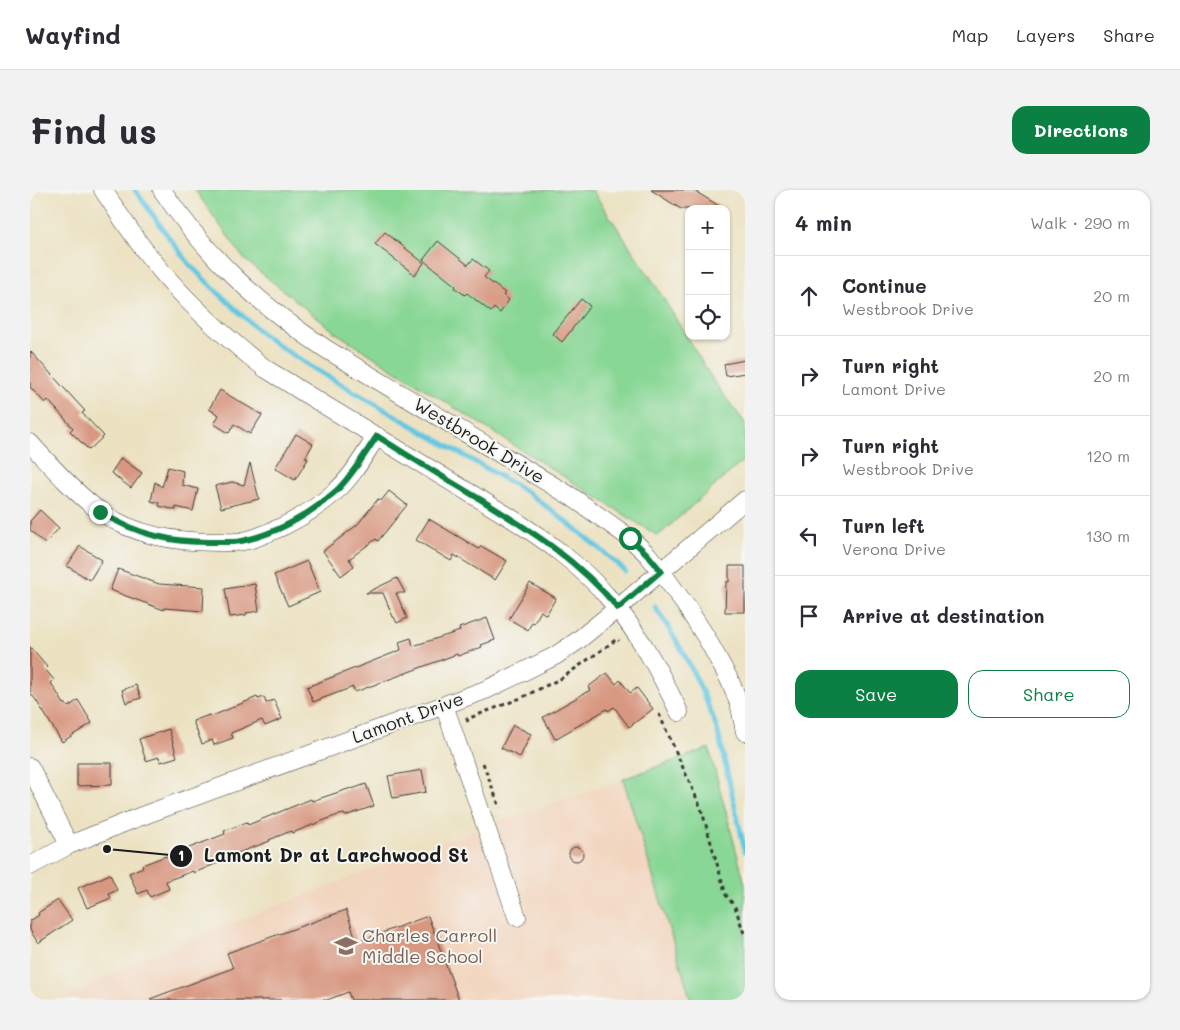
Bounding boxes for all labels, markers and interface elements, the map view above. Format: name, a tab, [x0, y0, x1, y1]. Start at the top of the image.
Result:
text: Wayfind	[25, 19, 121, 50]
text: Map	[952, 23, 988, 47]
text: Layers	[1016, 23, 1075, 47]
text: Share	[1103, 23, 1155, 47]
button: Directions	[1012, 106, 1150, 154]
text: Find us	[30, 107, 157, 153]
map controls	[685, 205, 730, 340]
button: +	[685, 205, 730, 250]
text: 4 min	[795, 209, 852, 236]
text: Walk · 290 m	[1030, 212, 1130, 233]
button: −	[685, 250, 730, 295]
text: Continue	[842, 273, 927, 298]
icon: ahead	[795, 282, 823, 310]
text: 20 m	[1093, 285, 1130, 306]
button: locate	[685, 295, 730, 340]
text: Westbrook Drive	[842, 298, 974, 319]
text: Turn right	[842, 353, 939, 378]
icon: right	[795, 362, 823, 390]
text: 20 m	[1093, 365, 1130, 386]
text: Lamont Drive	[842, 378, 946, 399]
street label: Westbrook Drive	[410, 392, 549, 489]
text: Turn right	[842, 433, 939, 458]
icon: right	[795, 442, 823, 470]
text: 120 m	[1086, 445, 1130, 466]
text: Westbrook Drive	[842, 458, 974, 479]
route end	[89, 501, 112, 524]
text: Turn left	[842, 513, 925, 538]
icon: left	[795, 522, 823, 550]
text: 130 m	[1086, 525, 1130, 546]
route start	[619, 527, 642, 550]
text: Verona Drive	[842, 538, 946, 559]
icon: arrive	[795, 602, 823, 630]
text: Arrive at destination	[842, 603, 1045, 628]
button: Save	[795, 670, 958, 718]
button: Share	[968, 670, 1130, 718]
street label: Lamont Drive	[349, 686, 467, 748]
callout: Lamont Dr at Larchwood St	[169, 839, 478, 873]
text: Lamont Dr at Larchwood St	[204, 842, 468, 867]
text: 1	[178, 845, 184, 865]
place label: Charles Carroll Middle School	[362, 923, 497, 968]
school or university icon: Charles Carroll Middle School	[333, 933, 359, 959]

